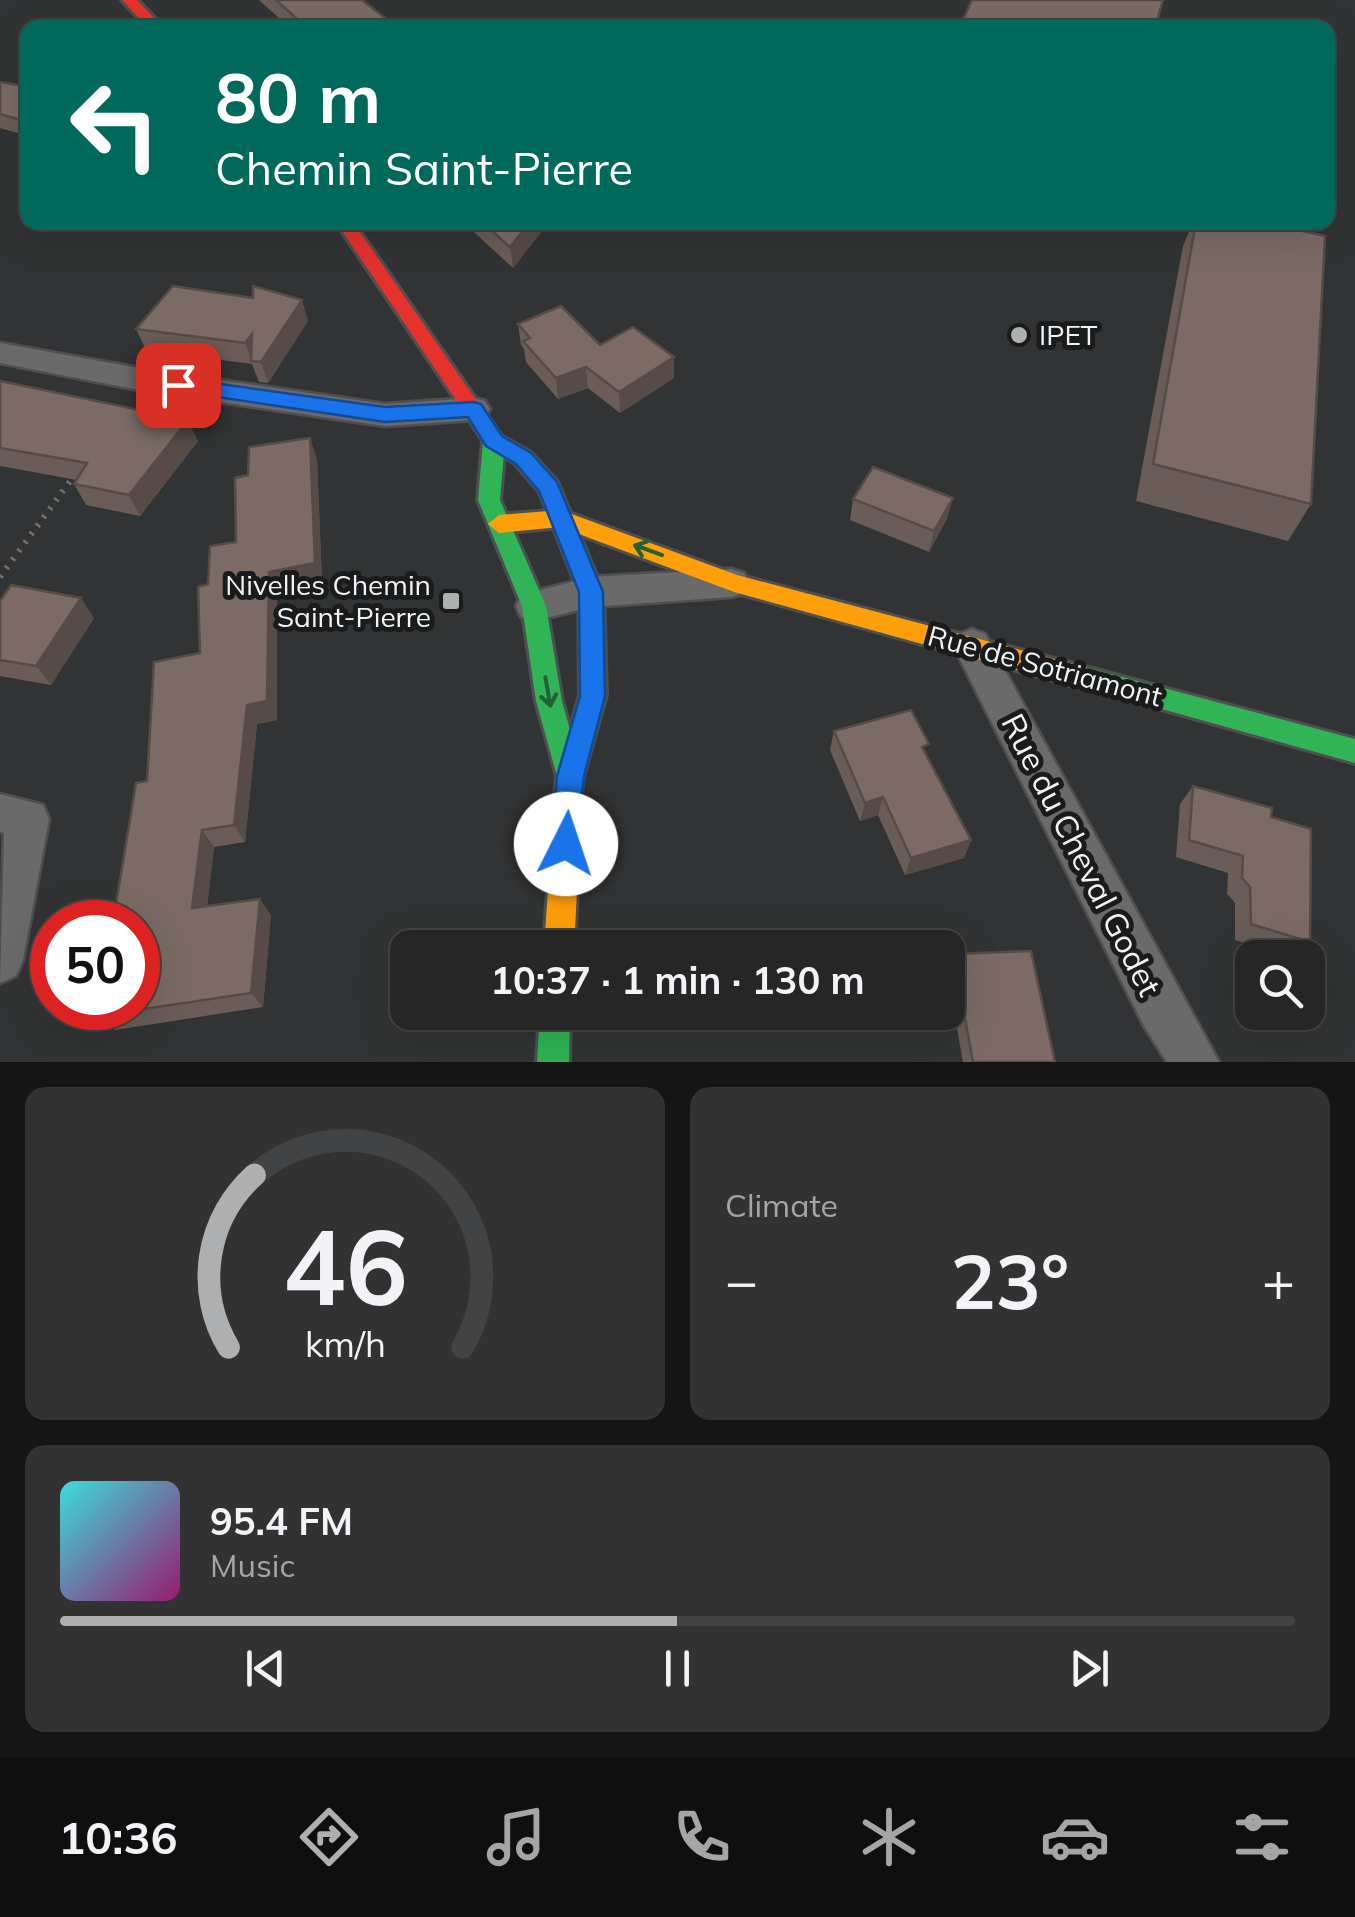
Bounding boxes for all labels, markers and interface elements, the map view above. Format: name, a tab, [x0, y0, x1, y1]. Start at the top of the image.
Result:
text: 80 m	[215, 53, 381, 141]
icon: left	[50, 60, 180, 190]
text: Chemin Saint-Pierre	[215, 140, 633, 196]
place label: IPET	[1039, 317, 1098, 352]
marker: IPET	[1008, 324, 1030, 346]
pin	[136, 343, 221, 428]
icon: arrive	[151, 358, 206, 413]
one-way arrow	[633, 540, 663, 558]
place label: Nivelles Chemin Saint-Pierre	[225, 567, 431, 634]
marker: Nivelles Chemin Saint-Pierre	[440, 590, 462, 612]
street label: Rue de Sotriamont	[924, 617, 1166, 714]
one-way arrow	[539, 675, 558, 708]
street label: Rue du Cheval Godet	[993, 707, 1170, 1002]
position arrow	[514, 792, 618, 896]
speed limit sign: 50	[30, 900, 160, 1030]
map controls	[1235, 940, 1325, 1030]
button: search	[1235, 940, 1325, 1030]
text: 10:37 · 1 min · 130 m	[490, 956, 865, 1004]
text: Climate	[725, 1185, 838, 1225]
text: 46	[283, 1200, 407, 1331]
text: 23°	[951, 1234, 1069, 1328]
text: −	[725, 1246, 758, 1315]
text: +	[1262, 1246, 1295, 1315]
text: km/h	[305, 1321, 385, 1366]
text: 95.4 FM	[210, 1497, 353, 1545]
text: Music	[210, 1545, 295, 1585]
icon: previous	[238, 1641, 293, 1696]
icon: pause	[650, 1641, 705, 1696]
icon: next	[1062, 1641, 1117, 1696]
icon: directions	[294, 1802, 364, 1872]
icon: music	[481, 1802, 551, 1872]
icon: phone	[667, 1802, 737, 1872]
icon: climate	[854, 1802, 924, 1872]
icon: car	[1040, 1802, 1110, 1872]
icon: filters	[1227, 1802, 1297, 1872]
text: 10:36	[58, 1809, 177, 1865]

